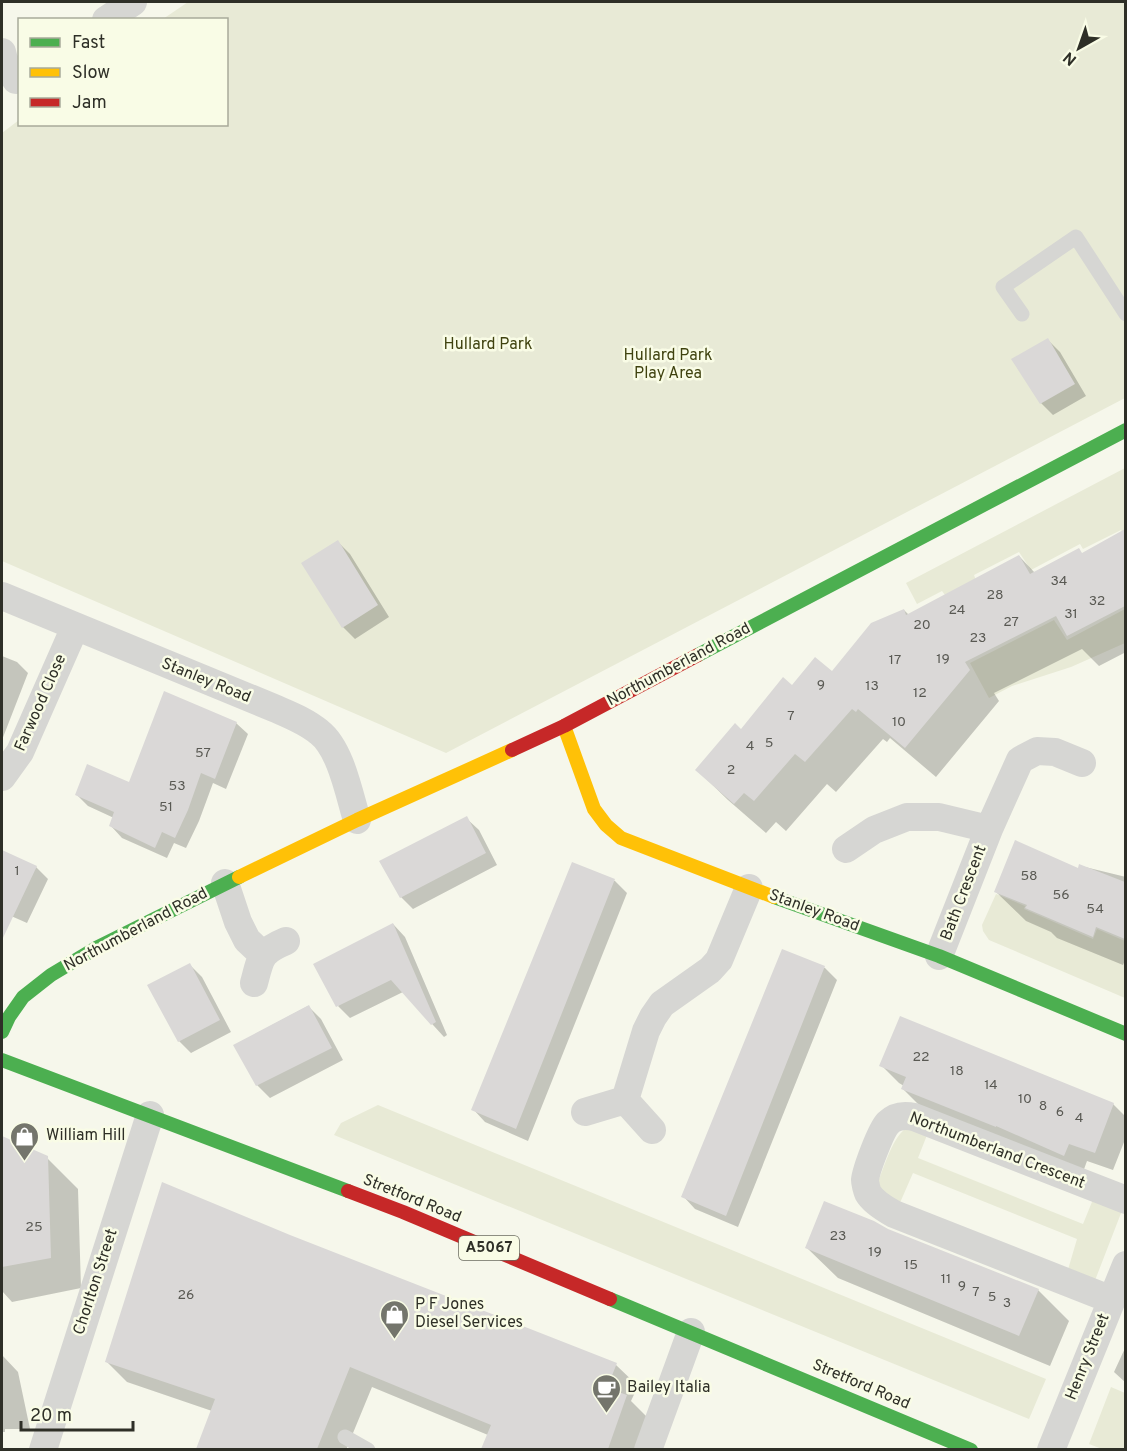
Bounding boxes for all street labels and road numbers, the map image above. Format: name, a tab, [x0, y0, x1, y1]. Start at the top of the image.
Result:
street label: Northumberland Road	[604, 619, 754, 711]
street label: Farwood Close	[11, 651, 71, 755]
street label: Stanley Road	[158, 654, 254, 708]
street label: Bath Crescent	[937, 842, 991, 944]
street label: Northumberland Road	[61, 884, 211, 976]
street label: Stanley Road	[766, 885, 862, 937]
street label: Northumberland Crescent	[906, 1108, 1088, 1194]
street label: Stretford Road	[360, 1170, 464, 1228]
street label: Chorlton Street	[69, 1226, 123, 1338]
road number: A5067	[459, 1236, 519, 1260]
street label: Henry Street	[1062, 1311, 1114, 1403]
street label: Stretford Road	[809, 1355, 913, 1415]

